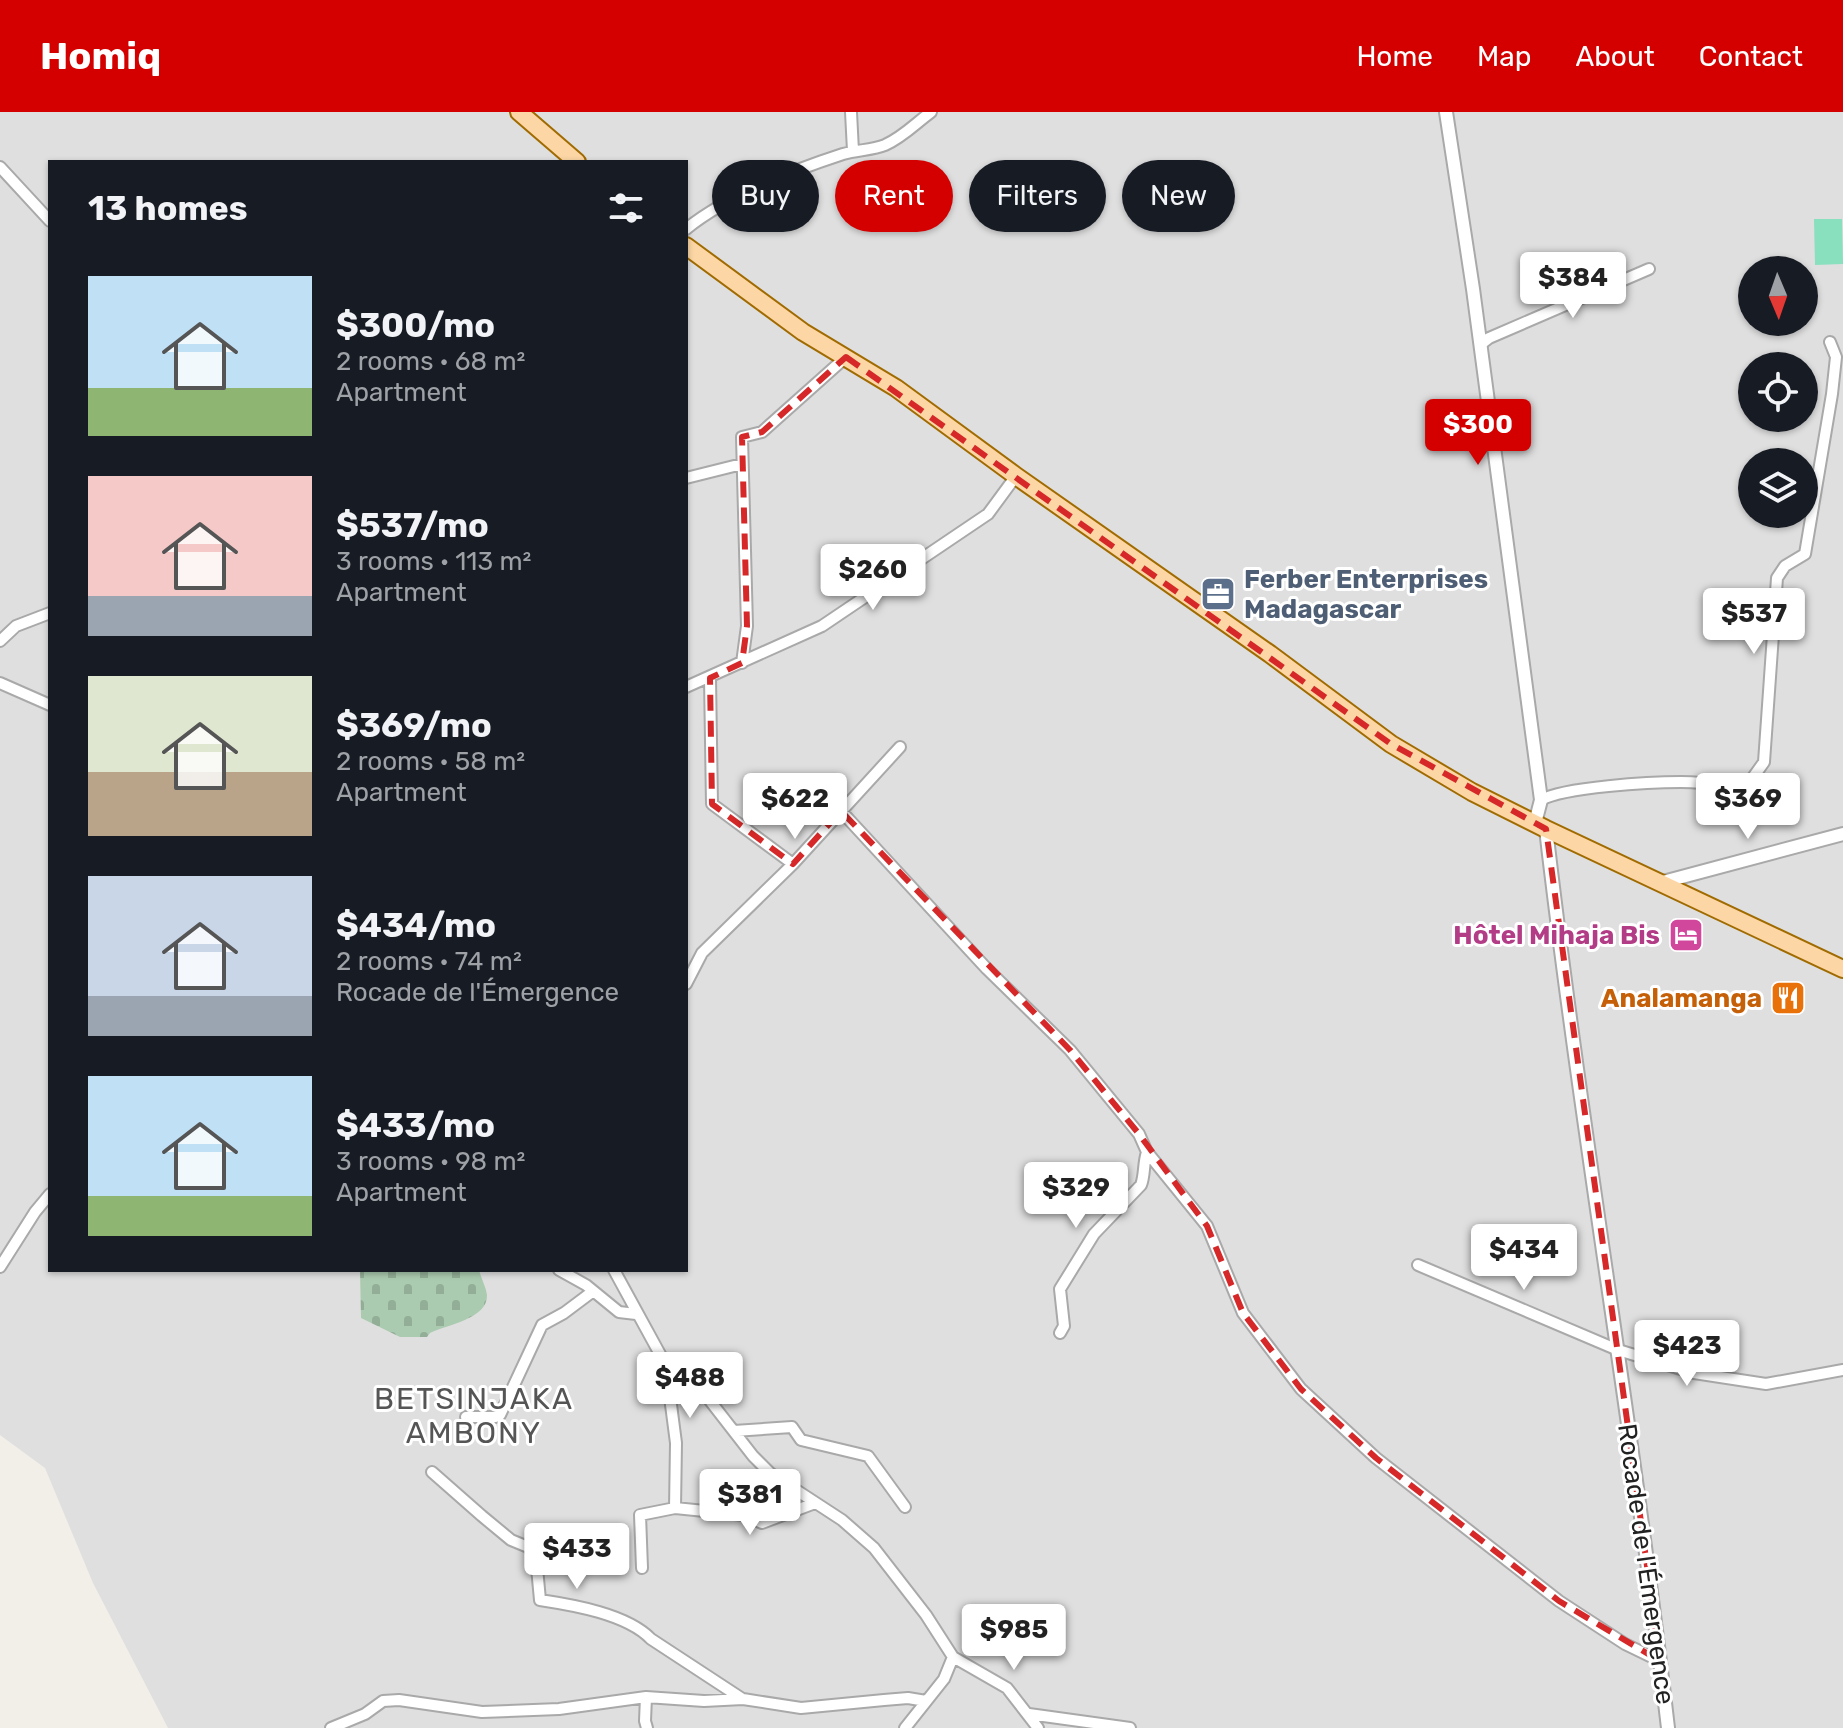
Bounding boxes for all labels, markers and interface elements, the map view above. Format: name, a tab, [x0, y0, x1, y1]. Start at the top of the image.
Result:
text: Homiq	[40, 33, 161, 79]
text: Home	[1356, 40, 1433, 73]
text: Map	[1477, 40, 1531, 73]
text: About	[1575, 40, 1655, 73]
text: Contact	[1699, 40, 1803, 73]
chip: Buy	[712, 160, 819, 232]
chip: Rent	[835, 160, 953, 232]
chip: Filters	[969, 160, 1106, 232]
chip: New	[1122, 160, 1235, 232]
icon: filters	[604, 186, 648, 230]
text: 13 homes	[88, 188, 248, 229]
pin: $384	[1526, 252, 1620, 320]
north arrow	[1738, 256, 1818, 336]
map controls	[1738, 256, 1818, 528]
text: $384	[1538, 262, 1608, 293]
text: $300/mo	[336, 305, 495, 346]
icon: home	[152, 308, 248, 404]
text: 2 rooms · 68 m²	[336, 346, 525, 377]
button: locate	[1738, 352, 1818, 432]
text: Apartment	[336, 377, 467, 408]
pin: $300	[1431, 399, 1525, 467]
text: $300	[1443, 409, 1513, 440]
button: layers	[1738, 448, 1818, 528]
text: $537/mo	[336, 505, 489, 546]
icon: home	[152, 508, 248, 604]
pin: $260	[826, 544, 920, 612]
text: 3 rooms · 113 m²	[336, 546, 531, 577]
text: $260	[839, 554, 907, 585]
place label: Ferber Enterprises Madagascar	[1244, 564, 1488, 625]
office icon: Ferber Enterprises Madagascar	[1199, 575, 1237, 613]
text: Apartment	[336, 577, 467, 608]
pin: $537	[1707, 588, 1801, 656]
text: $537	[1721, 598, 1787, 629]
text: $369/mo	[336, 705, 492, 746]
icon: home	[152, 708, 248, 804]
text: 2 rooms · 58 m²	[336, 746, 525, 777]
pin: $622	[748, 773, 842, 841]
pin: $369	[1701, 773, 1795, 841]
text: Apartment	[336, 777, 467, 808]
text: $622	[761, 783, 829, 814]
text: $369	[1714, 783, 1782, 814]
text: $434/mo	[336, 905, 496, 946]
icon: home	[152, 908, 248, 1004]
hotel icon: Hôtel Mihaja Bis	[1667, 916, 1705, 954]
place label: Hôtel Mihaja Bis	[1453, 920, 1660, 951]
text: 2 rooms · 74 m²	[336, 946, 522, 977]
text: Rocade de l'Émergence	[336, 977, 619, 1008]
restaurant icon: Analamanga	[1769, 979, 1807, 1017]
place label: Analamanga	[1601, 983, 1762, 1014]
text: $433/mo	[336, 1105, 495, 1146]
icon: home	[152, 1108, 248, 1204]
text: 3 rooms · 98 m²	[336, 1146, 525, 1177]
pin: $329	[1029, 1162, 1123, 1230]
text: $329	[1042, 1172, 1110, 1203]
text: Apartment	[336, 1177, 467, 1208]
pin: $434	[1477, 1224, 1571, 1292]
text: $434	[1489, 1234, 1559, 1265]
pin: $423	[1640, 1320, 1734, 1388]
text: $423	[1652, 1330, 1722, 1361]
pin: $488	[643, 1352, 737, 1420]
text: $488	[655, 1362, 725, 1393]
district label: BETSINJAKA AMBONY	[374, 1381, 574, 1451]
street label: Rocade de l'Émergence	[1611, 1422, 1681, 1706]
pin: $381	[703, 1469, 797, 1537]
text: $381	[717, 1479, 783, 1510]
pin: $433	[530, 1523, 624, 1591]
text: $433	[542, 1533, 612, 1564]
pin: $985	[967, 1604, 1061, 1672]
text: $985	[980, 1614, 1048, 1645]

